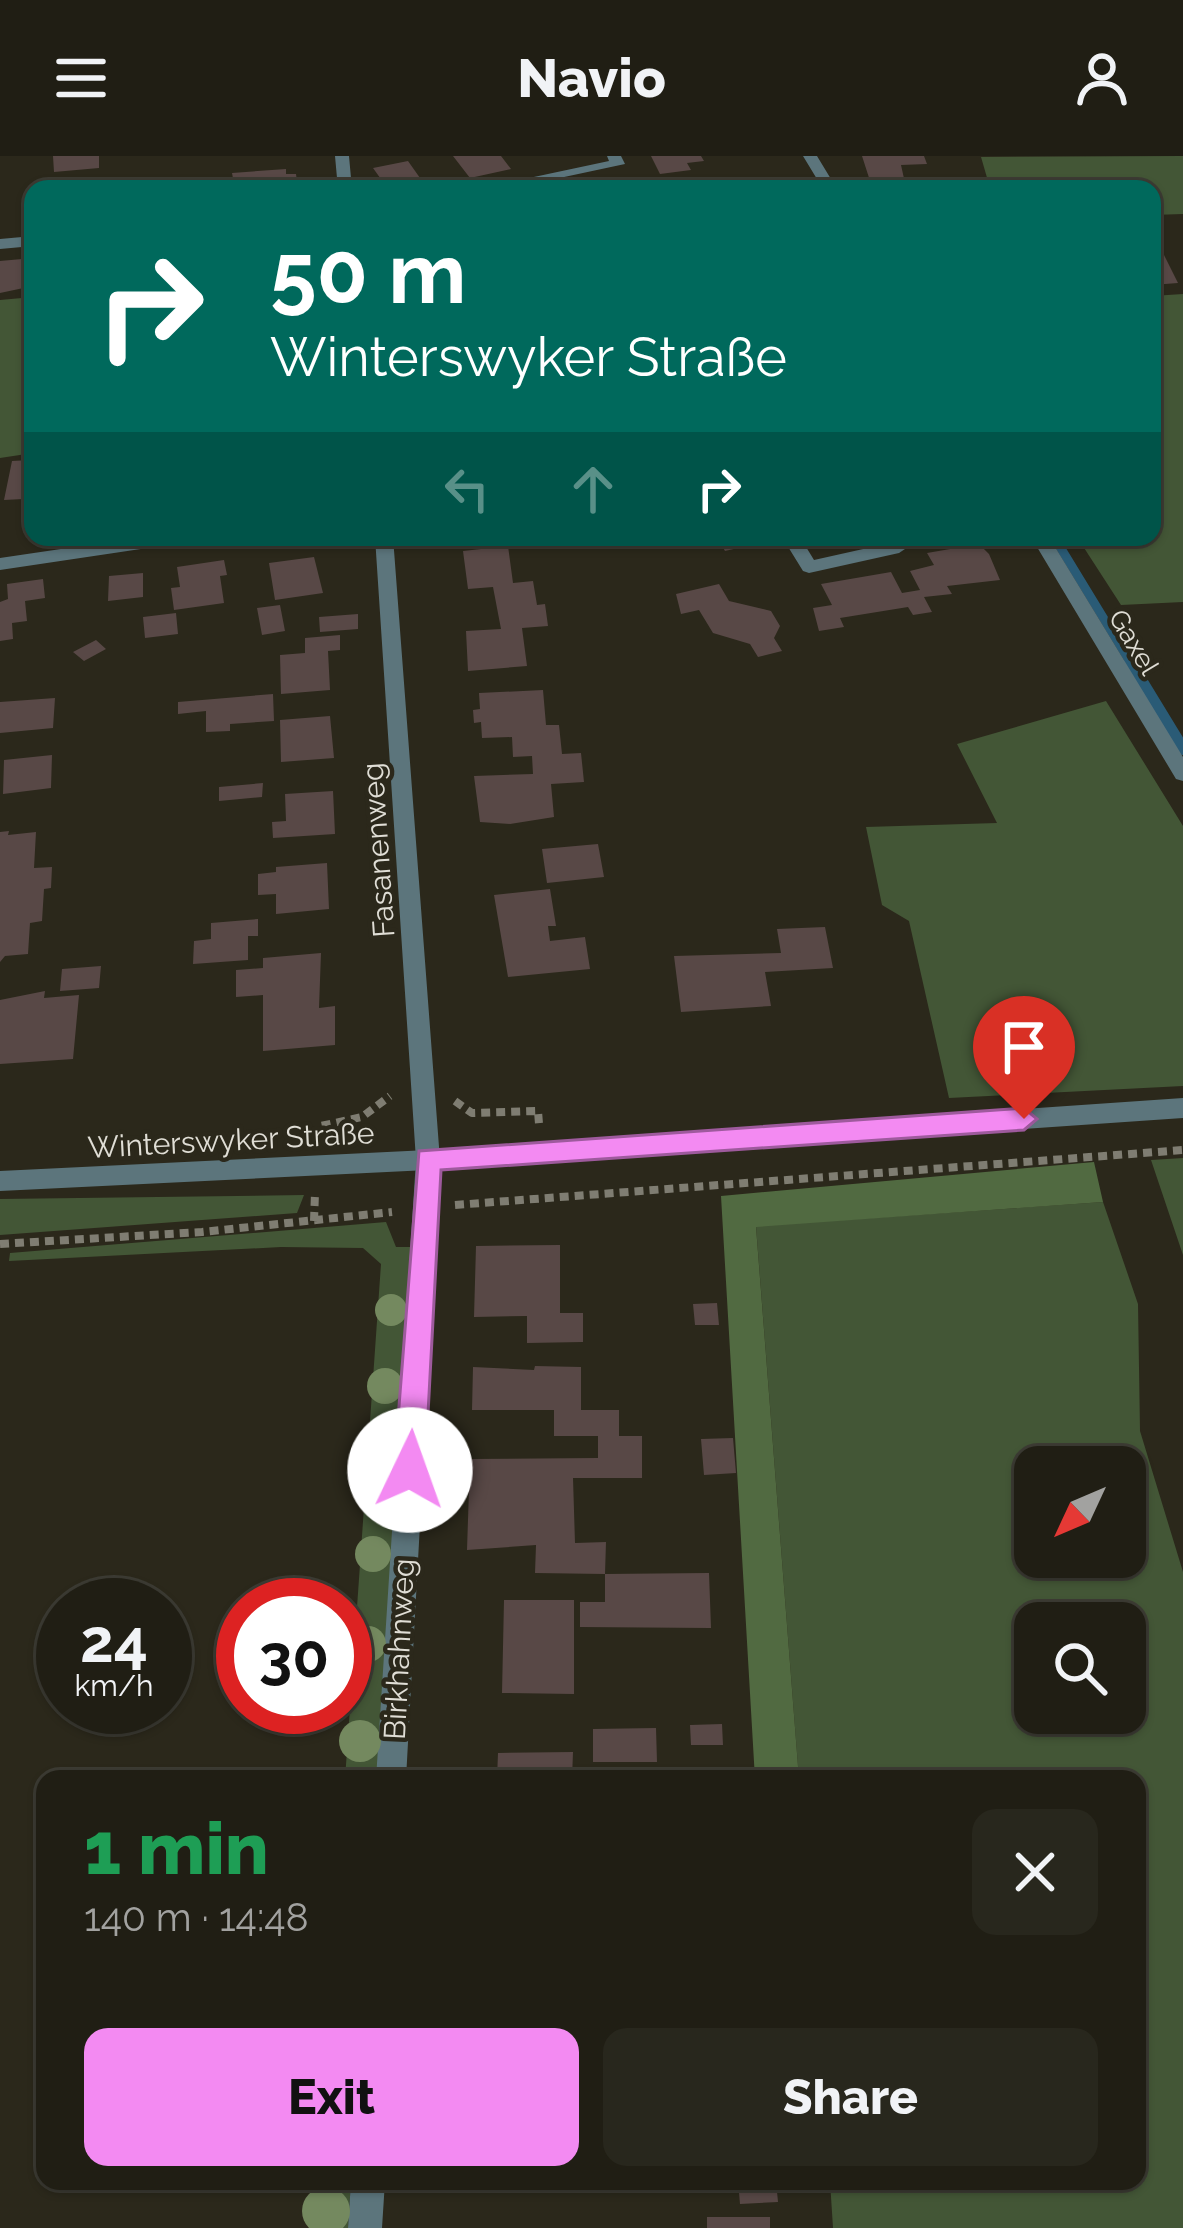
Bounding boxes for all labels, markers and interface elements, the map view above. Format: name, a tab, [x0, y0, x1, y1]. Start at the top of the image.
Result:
icon: menu	[48, 45, 114, 111]
icon: person	[1069, 45, 1135, 111]
text: Navio	[517, 46, 666, 110]
text: 50 m	[270, 224, 466, 323]
icon: right	[72, 228, 228, 384]
text: Winterswyker Straße	[270, 325, 787, 389]
icon: left	[434, 456, 500, 522]
icon: ahead	[560, 456, 626, 522]
icon: right	[686, 456, 752, 522]
street label: Gaxel	[1103, 604, 1166, 681]
street label: Fasanenweg	[354, 761, 402, 939]
pin	[973, 996, 1075, 1119]
icon: arrive	[991, 1014, 1057, 1080]
street label: Winterswyker Straße	[87, 1115, 375, 1165]
position arrow	[347, 1407, 473, 1533]
north arrow	[1014, 1446, 1146, 1578]
map controls	[1014, 1446, 1146, 1734]
street label: Birkhahnweg	[377, 1557, 421, 1741]
speed limit sign: 30	[216, 1578, 372, 1734]
button: search	[1014, 1602, 1146, 1734]
text: 24	[80, 1606, 148, 1676]
text: km/h	[74, 1668, 154, 1703]
text: 1 min	[84, 1806, 269, 1891]
button: close	[972, 1809, 1098, 1935]
text: 140 m · 14:48	[84, 1894, 309, 1940]
button: Exit	[84, 2028, 579, 2166]
button: Share	[603, 2028, 1098, 2166]

